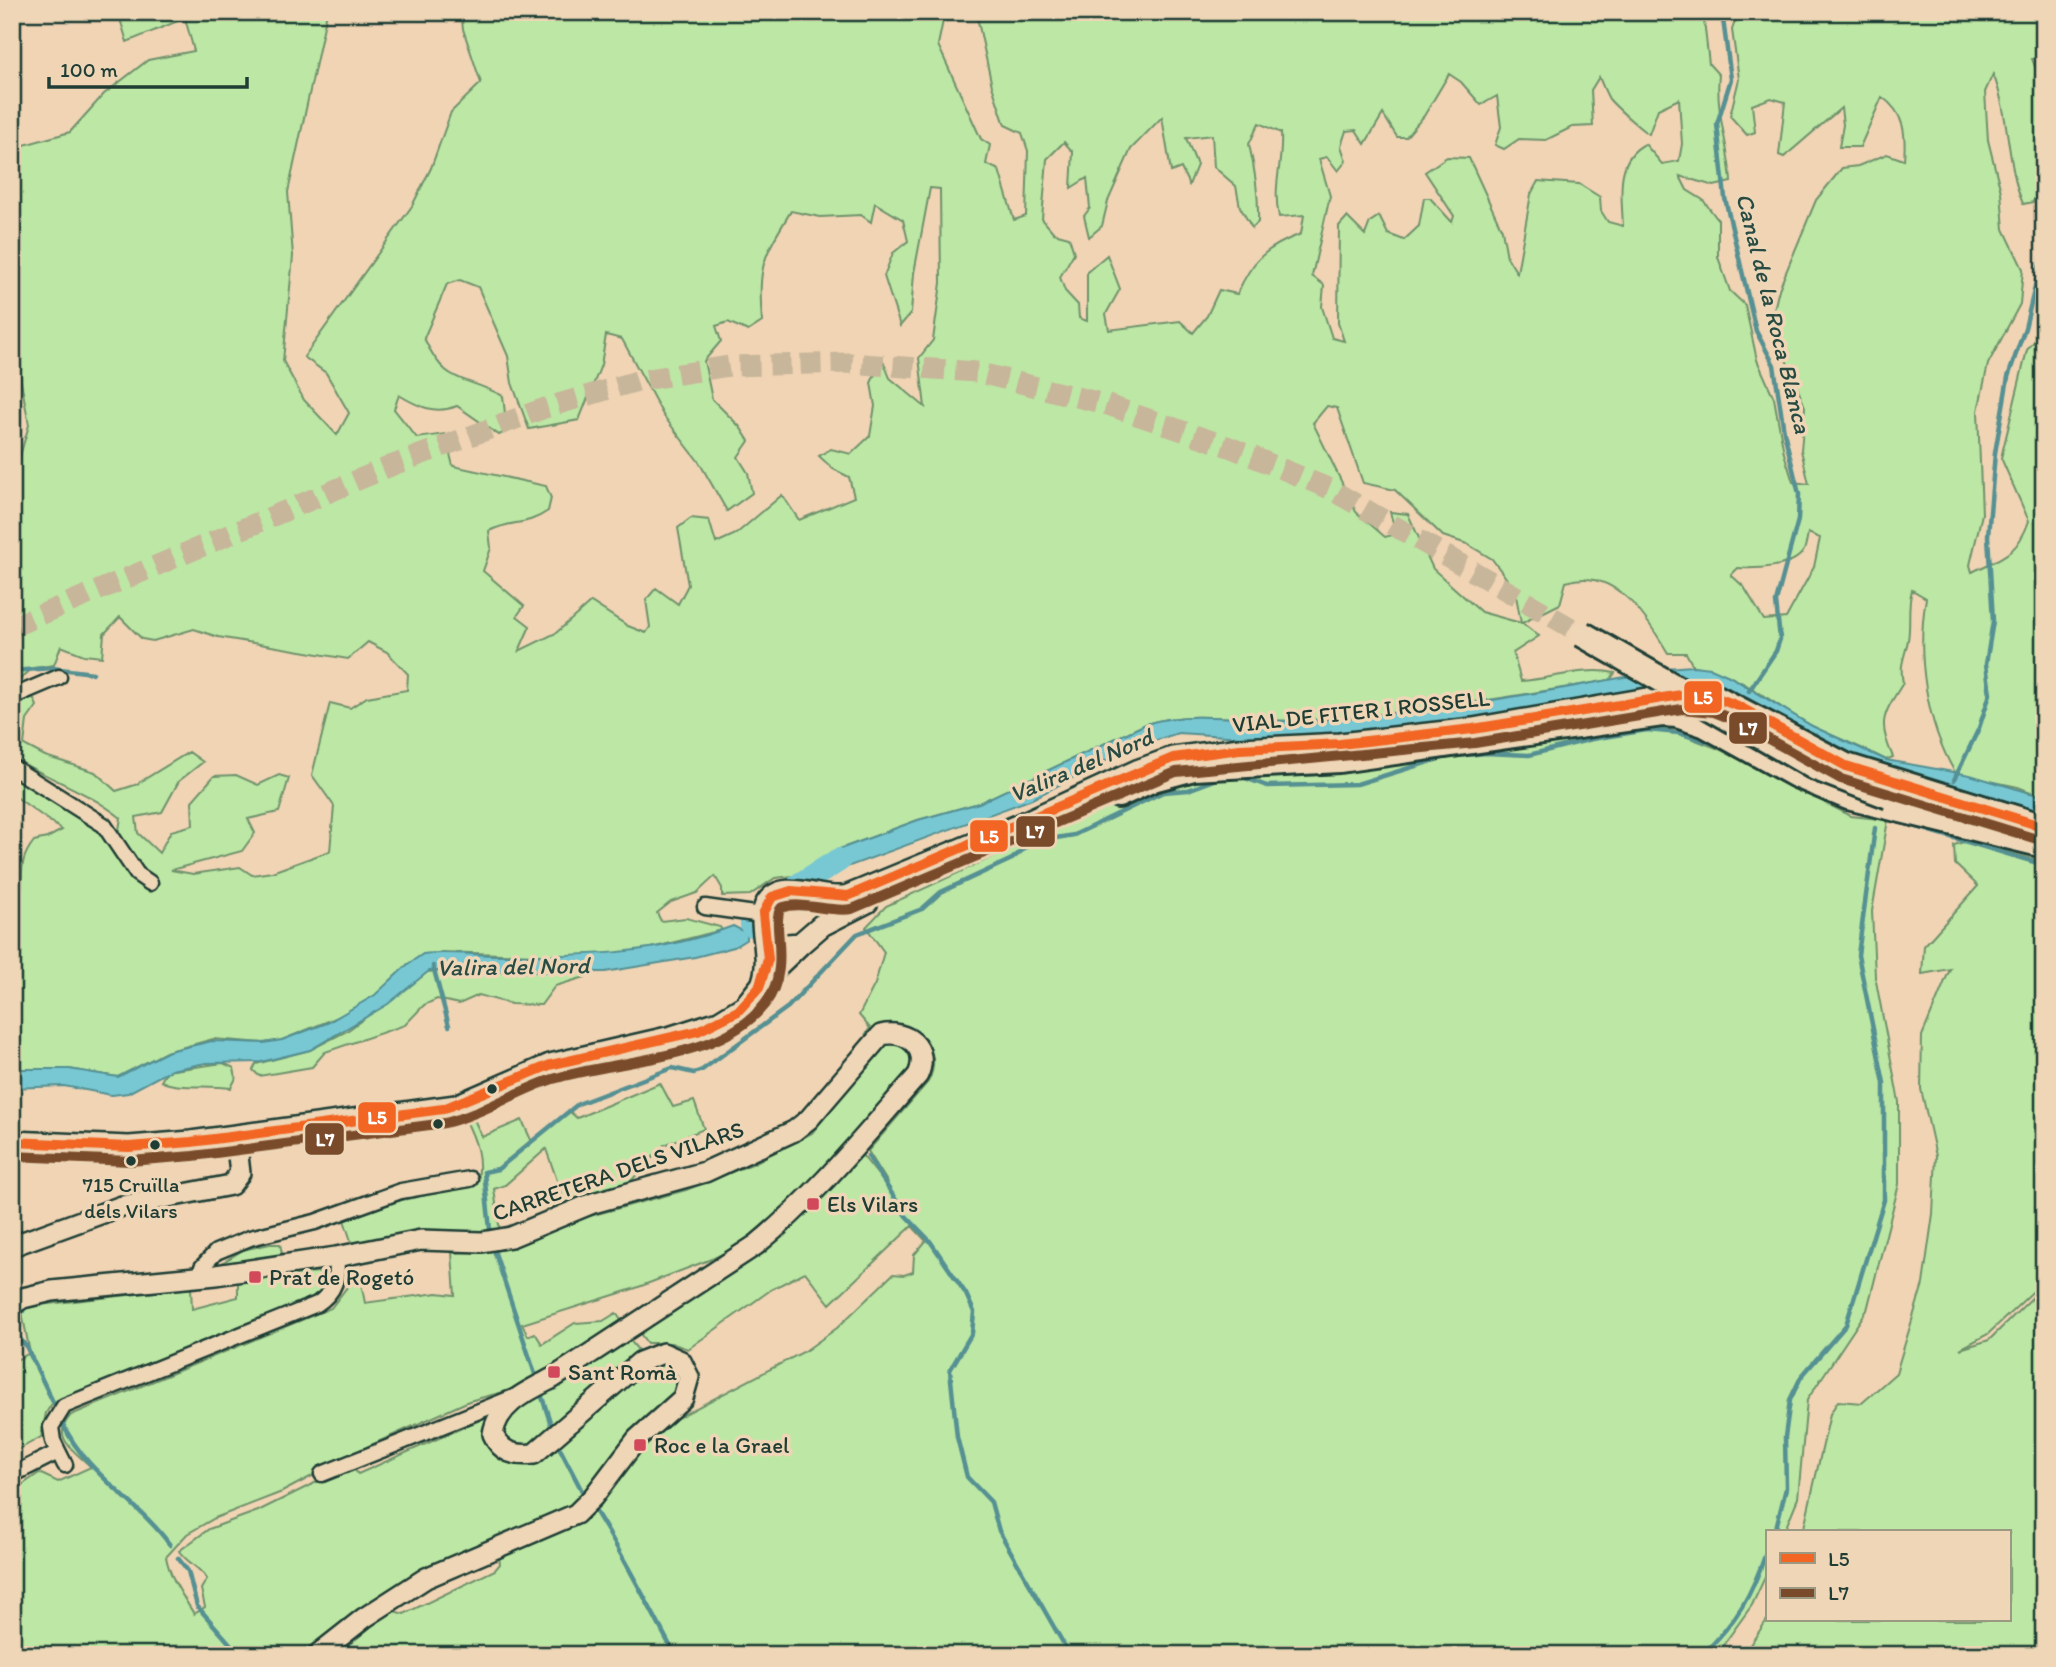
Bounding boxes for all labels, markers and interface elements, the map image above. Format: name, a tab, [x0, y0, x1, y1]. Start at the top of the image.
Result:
scale bar	[49, 46, 247, 90]
text: 100 m	[60, 57, 118, 82]
water label: Canal de la Roca Blanca	[1730, 190, 1818, 437]
line badge: L5	[1683, 680, 1723, 714]
street label: VIAL DE FITER I ROSSELL	[1231, 684, 1491, 738]
text: L5	[1693, 686, 1713, 709]
line badge: L7	[1728, 711, 1768, 745]
text: L7	[1738, 717, 1758, 740]
water label: Valira del Nord	[1005, 721, 1159, 808]
line badge: L7	[1015, 815, 1056, 848]
line badge: L5	[969, 819, 1009, 853]
text: L7	[1025, 820, 1045, 843]
text: L5	[979, 825, 999, 848]
water label: Valira del Nord	[436, 950, 592, 982]
unlabelled marker	[485, 1082, 499, 1096]
line badge: L5	[357, 1101, 397, 1134]
text: L5	[367, 1106, 387, 1129]
street label: CARRETERA DELS VILARS	[489, 1115, 747, 1227]
unlabelled marker	[431, 1117, 445, 1131]
line badge: L7	[304, 1122, 345, 1156]
text: L7	[315, 1128, 335, 1151]
unlabelled marker	[148, 1138, 162, 1152]
marker: 715 Cruïlla dels Vilars	[124, 1154, 138, 1168]
place label: 715 Cruïlla dels Vilars	[83, 1172, 179, 1223]
place label: Els Vilars	[827, 1190, 918, 1218]
marker: Els Vilars	[805, 1196, 821, 1212]
place label: Prat de Rogetó	[269, 1263, 414, 1291]
marker: Prat de Rogetó	[247, 1269, 263, 1285]
place label: Sant Romà	[568, 1358, 677, 1386]
marker: Sant Romà	[546, 1364, 562, 1380]
place label: Roc e la Grael	[654, 1431, 790, 1459]
marker: Roc e la Grael	[632, 1437, 648, 1453]
legend	[1766, 1530, 2010, 1622]
text: L5	[1828, 1546, 1850, 1571]
text: L7	[1828, 1580, 1849, 1605]

